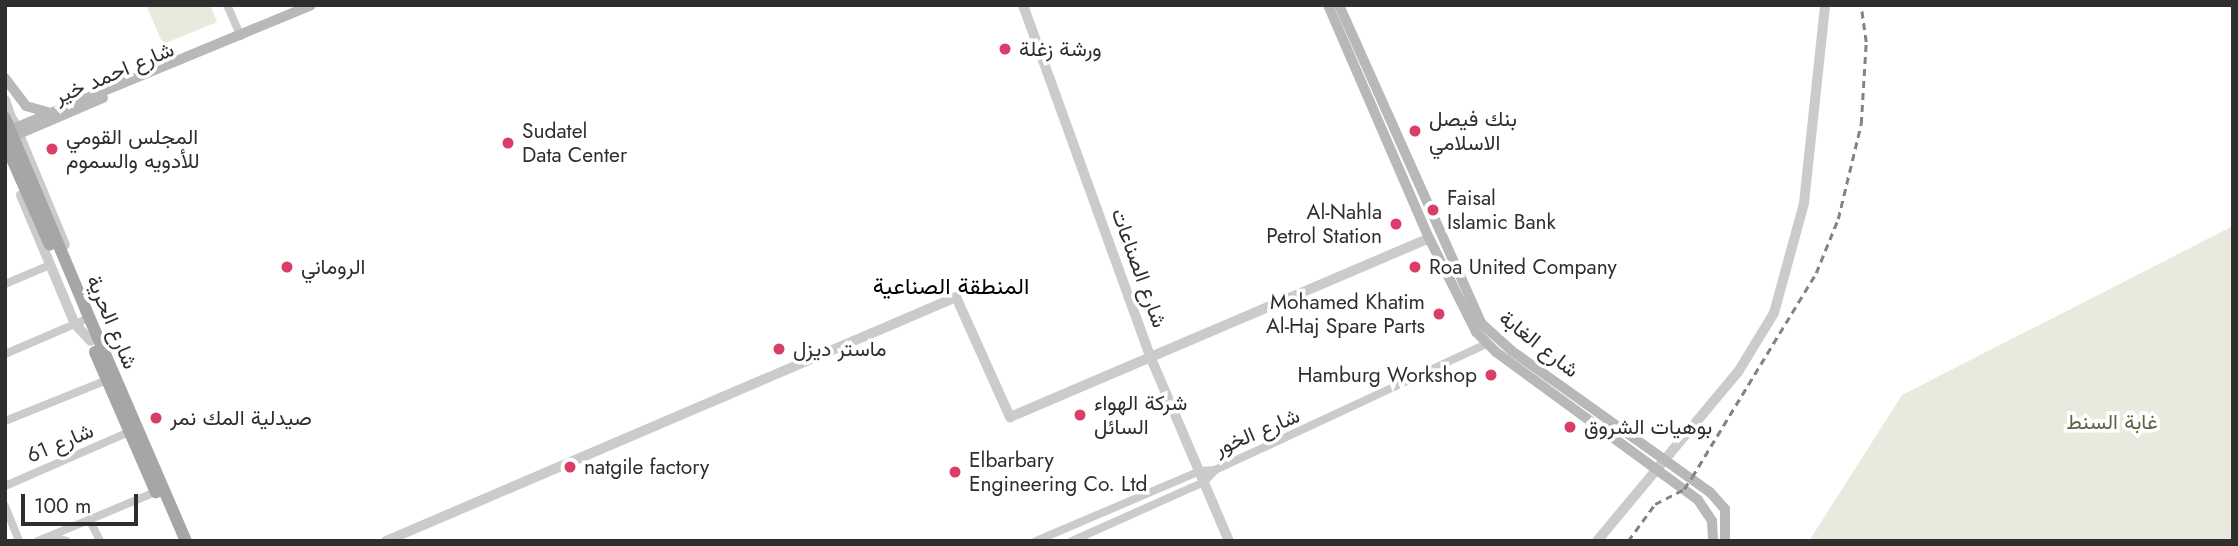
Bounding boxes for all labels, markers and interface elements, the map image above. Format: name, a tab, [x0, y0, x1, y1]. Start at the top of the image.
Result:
street label: شارع احمد خير	[50, 36, 178, 110]
place label: ورشة زغلة	[1019, 36, 1102, 62]
marker: ورشة زغلة	[997, 41, 1013, 57]
place label: بنك فيصل الاسلامي	[1429, 106, 1517, 156]
place label: Sudatel Data Center	[522, 118, 627, 168]
marker: بنك فيصل الاسلامي	[1407, 123, 1423, 139]
place label: المجلس القومي للأدويه والسموم	[66, 124, 200, 174]
marker: Sudatel Data Center	[500, 135, 516, 151]
marker: المجلس القومي للأدويه والسموم	[44, 141, 60, 157]
place label: Faisal Islamic Bank	[1447, 185, 1556, 235]
place label: Al-Nahla Petrol Station	[1266, 199, 1382, 249]
marker: Faisal Islamic Bank	[1425, 202, 1441, 218]
street label: شارع الصناعات	[1106, 205, 1172, 331]
marker: Al-Nahla Petrol Station	[1388, 216, 1404, 232]
place label: الروماني	[301, 254, 365, 280]
place label: Roa United Company	[1429, 254, 1617, 280]
marker: الروماني	[279, 259, 295, 275]
marker: Roa United Company	[1407, 259, 1423, 275]
street label: شارع الحرية	[81, 271, 143, 373]
district label: المنطقة الصناعية	[873, 272, 1029, 300]
place label: Mohamed Khatim Al-Haj Spare Parts	[1266, 289, 1425, 339]
street label: شارع الغابة	[1494, 305, 1584, 383]
marker: Mohamed Khatim Al-Haj Spare Parts	[1431, 306, 1447, 322]
place label: ماستر ديزل	[793, 336, 886, 362]
marker: ماستر ديزل	[771, 341, 787, 357]
place label: Hamburg Workshop	[1297, 362, 1477, 388]
marker: Hamburg Workshop	[1483, 367, 1499, 383]
place label: شركة الهواء السائل	[1094, 390, 1187, 440]
street label: شارع الخور	[1211, 403, 1303, 461]
place label: صيدلية المك نمر	[170, 405, 312, 431]
marker: شركة الهواء السائل	[1072, 407, 1088, 423]
park label: غابة السنط	[2066, 409, 2158, 435]
marker: صيدلية المك نمر	[148, 410, 164, 426]
place label: بوهيات الشروق	[1584, 414, 1712, 440]
street label: شارع 61	[23, 418, 97, 468]
marker: بوهيات الشروق	[1562, 419, 1578, 435]
place label: Elbarbary Engineering Co. Ltd	[969, 447, 1147, 497]
place label: natgile factory	[584, 454, 709, 480]
marker: natgile factory	[562, 459, 578, 475]
marker: Elbarbary Engineering Co. Ltd	[947, 464, 963, 480]
scale bar	[24, 480, 142, 524]
text: 100 m	[34, 491, 91, 521]

